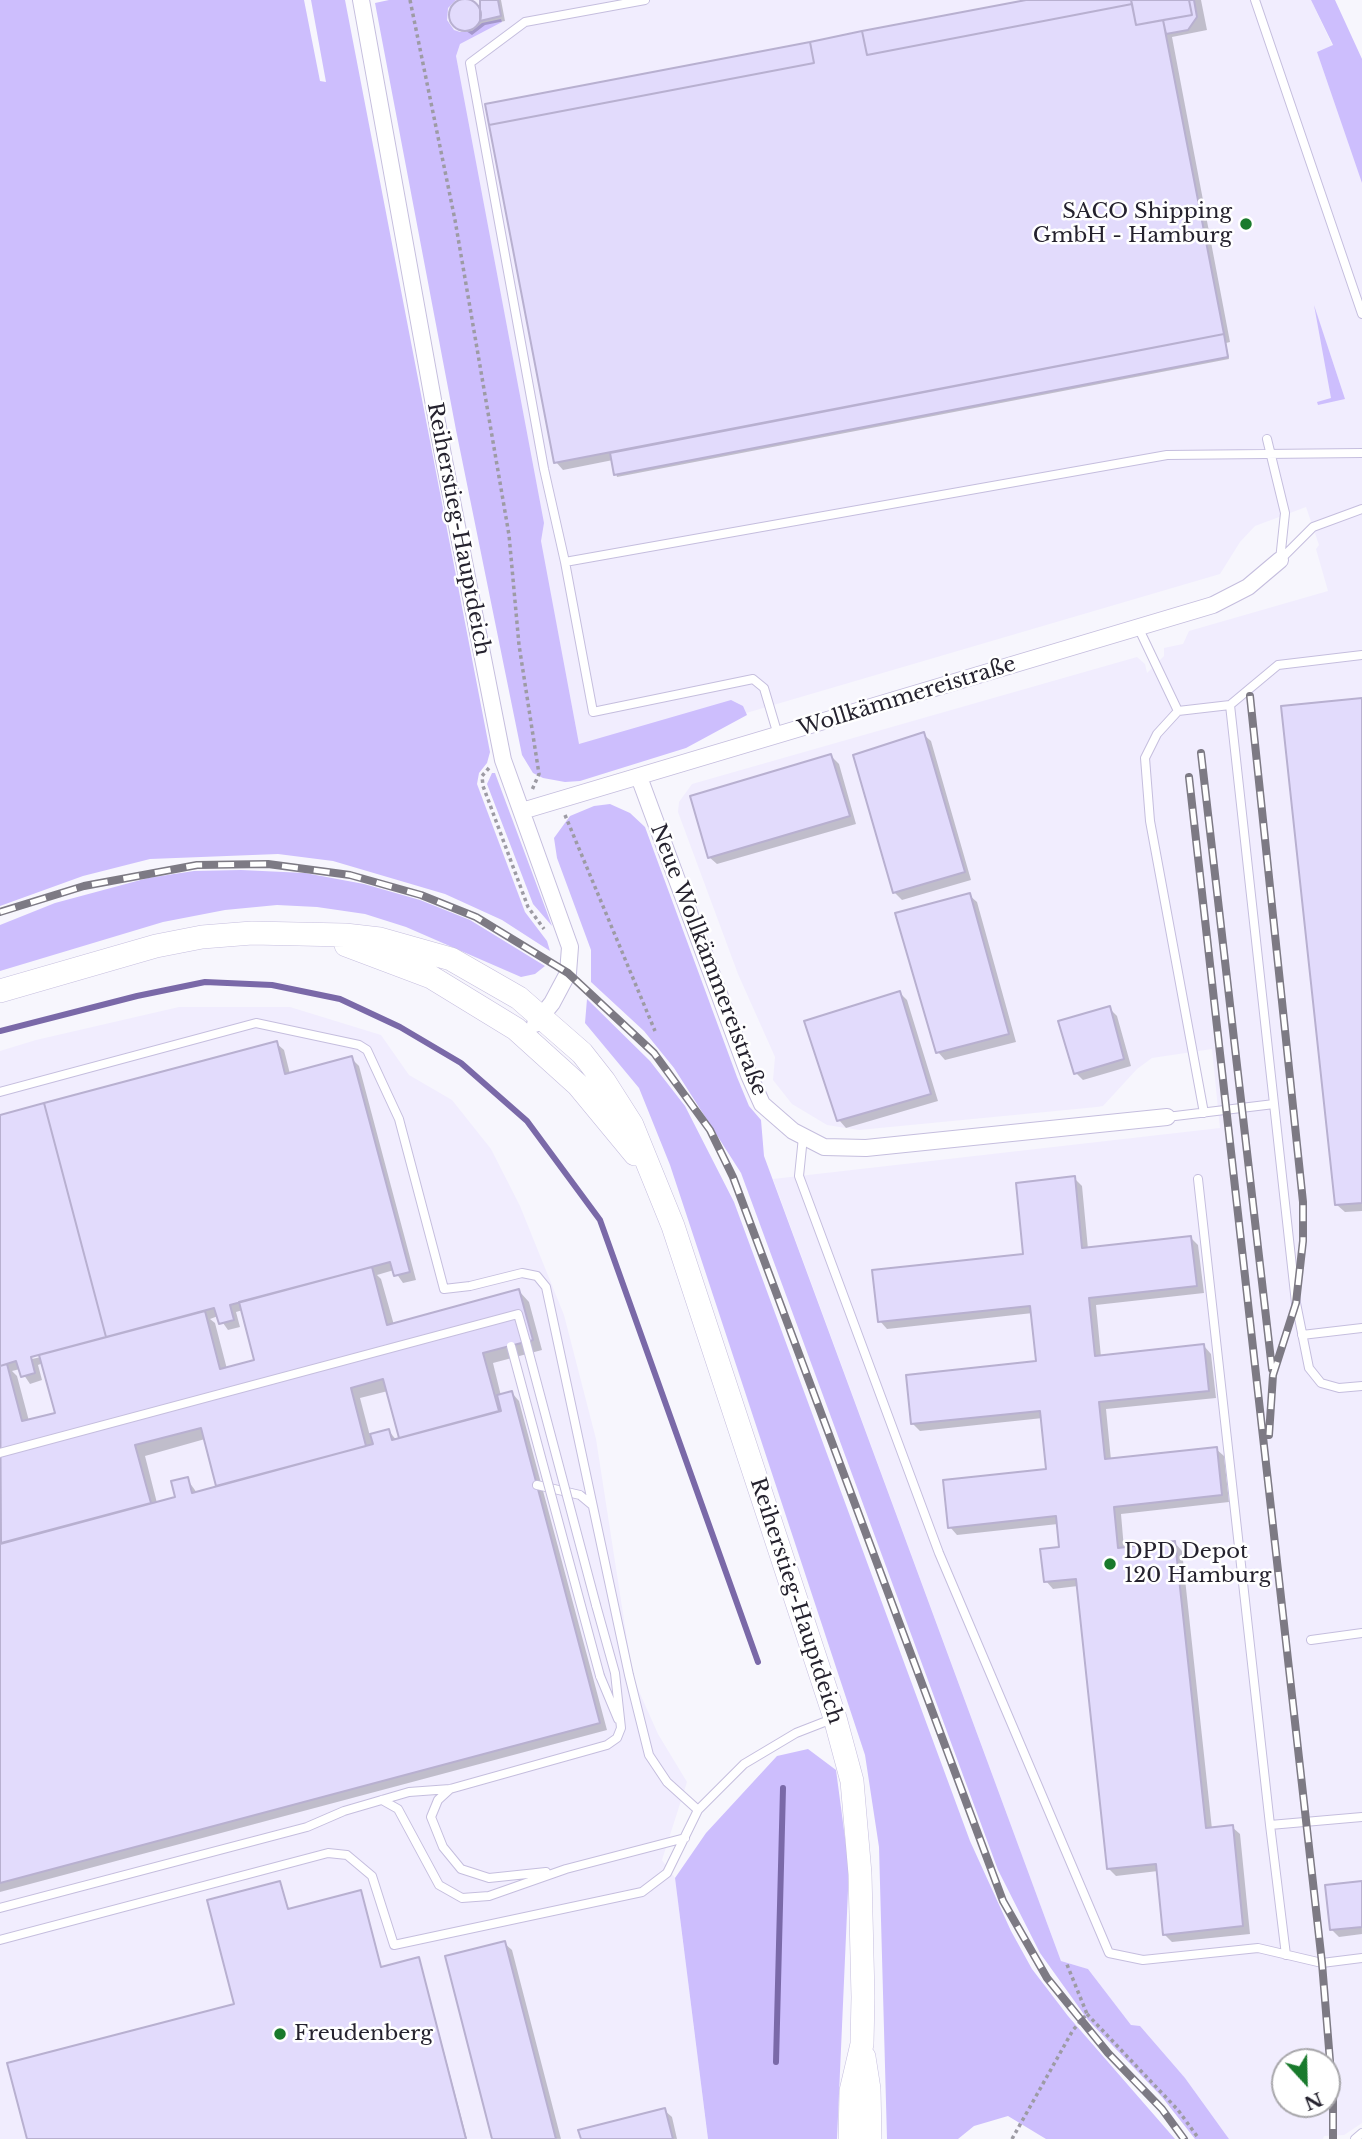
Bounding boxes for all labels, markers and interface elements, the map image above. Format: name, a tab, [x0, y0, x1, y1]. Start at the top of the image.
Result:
place label: SACO Shipping GmbH - Hamburg	[1033, 199, 1232, 249]
marker: SACO Shipping GmbH - Hamburg	[1238, 216, 1254, 232]
street label: Reiherstieg-Hauptdeich	[421, 400, 495, 658]
street label: Wollkämmereistraße	[795, 652, 1019, 742]
street label: Neue Wollkämmereistraße	[644, 821, 772, 1099]
street label: Reiherstieg-Hauptdeich	[744, 1475, 848, 1727]
place label: DPD Depot 120 Hamburg	[1124, 1539, 1271, 1589]
marker: DPD Depot 120 Hamburg	[1102, 1556, 1118, 1572]
place label: Freudenberg	[294, 2021, 433, 2047]
marker: Freudenberg	[272, 2026, 288, 2042]
north arrow	[1271, 2048, 1341, 2118]
text: N	[1301, 2087, 1326, 2115]

